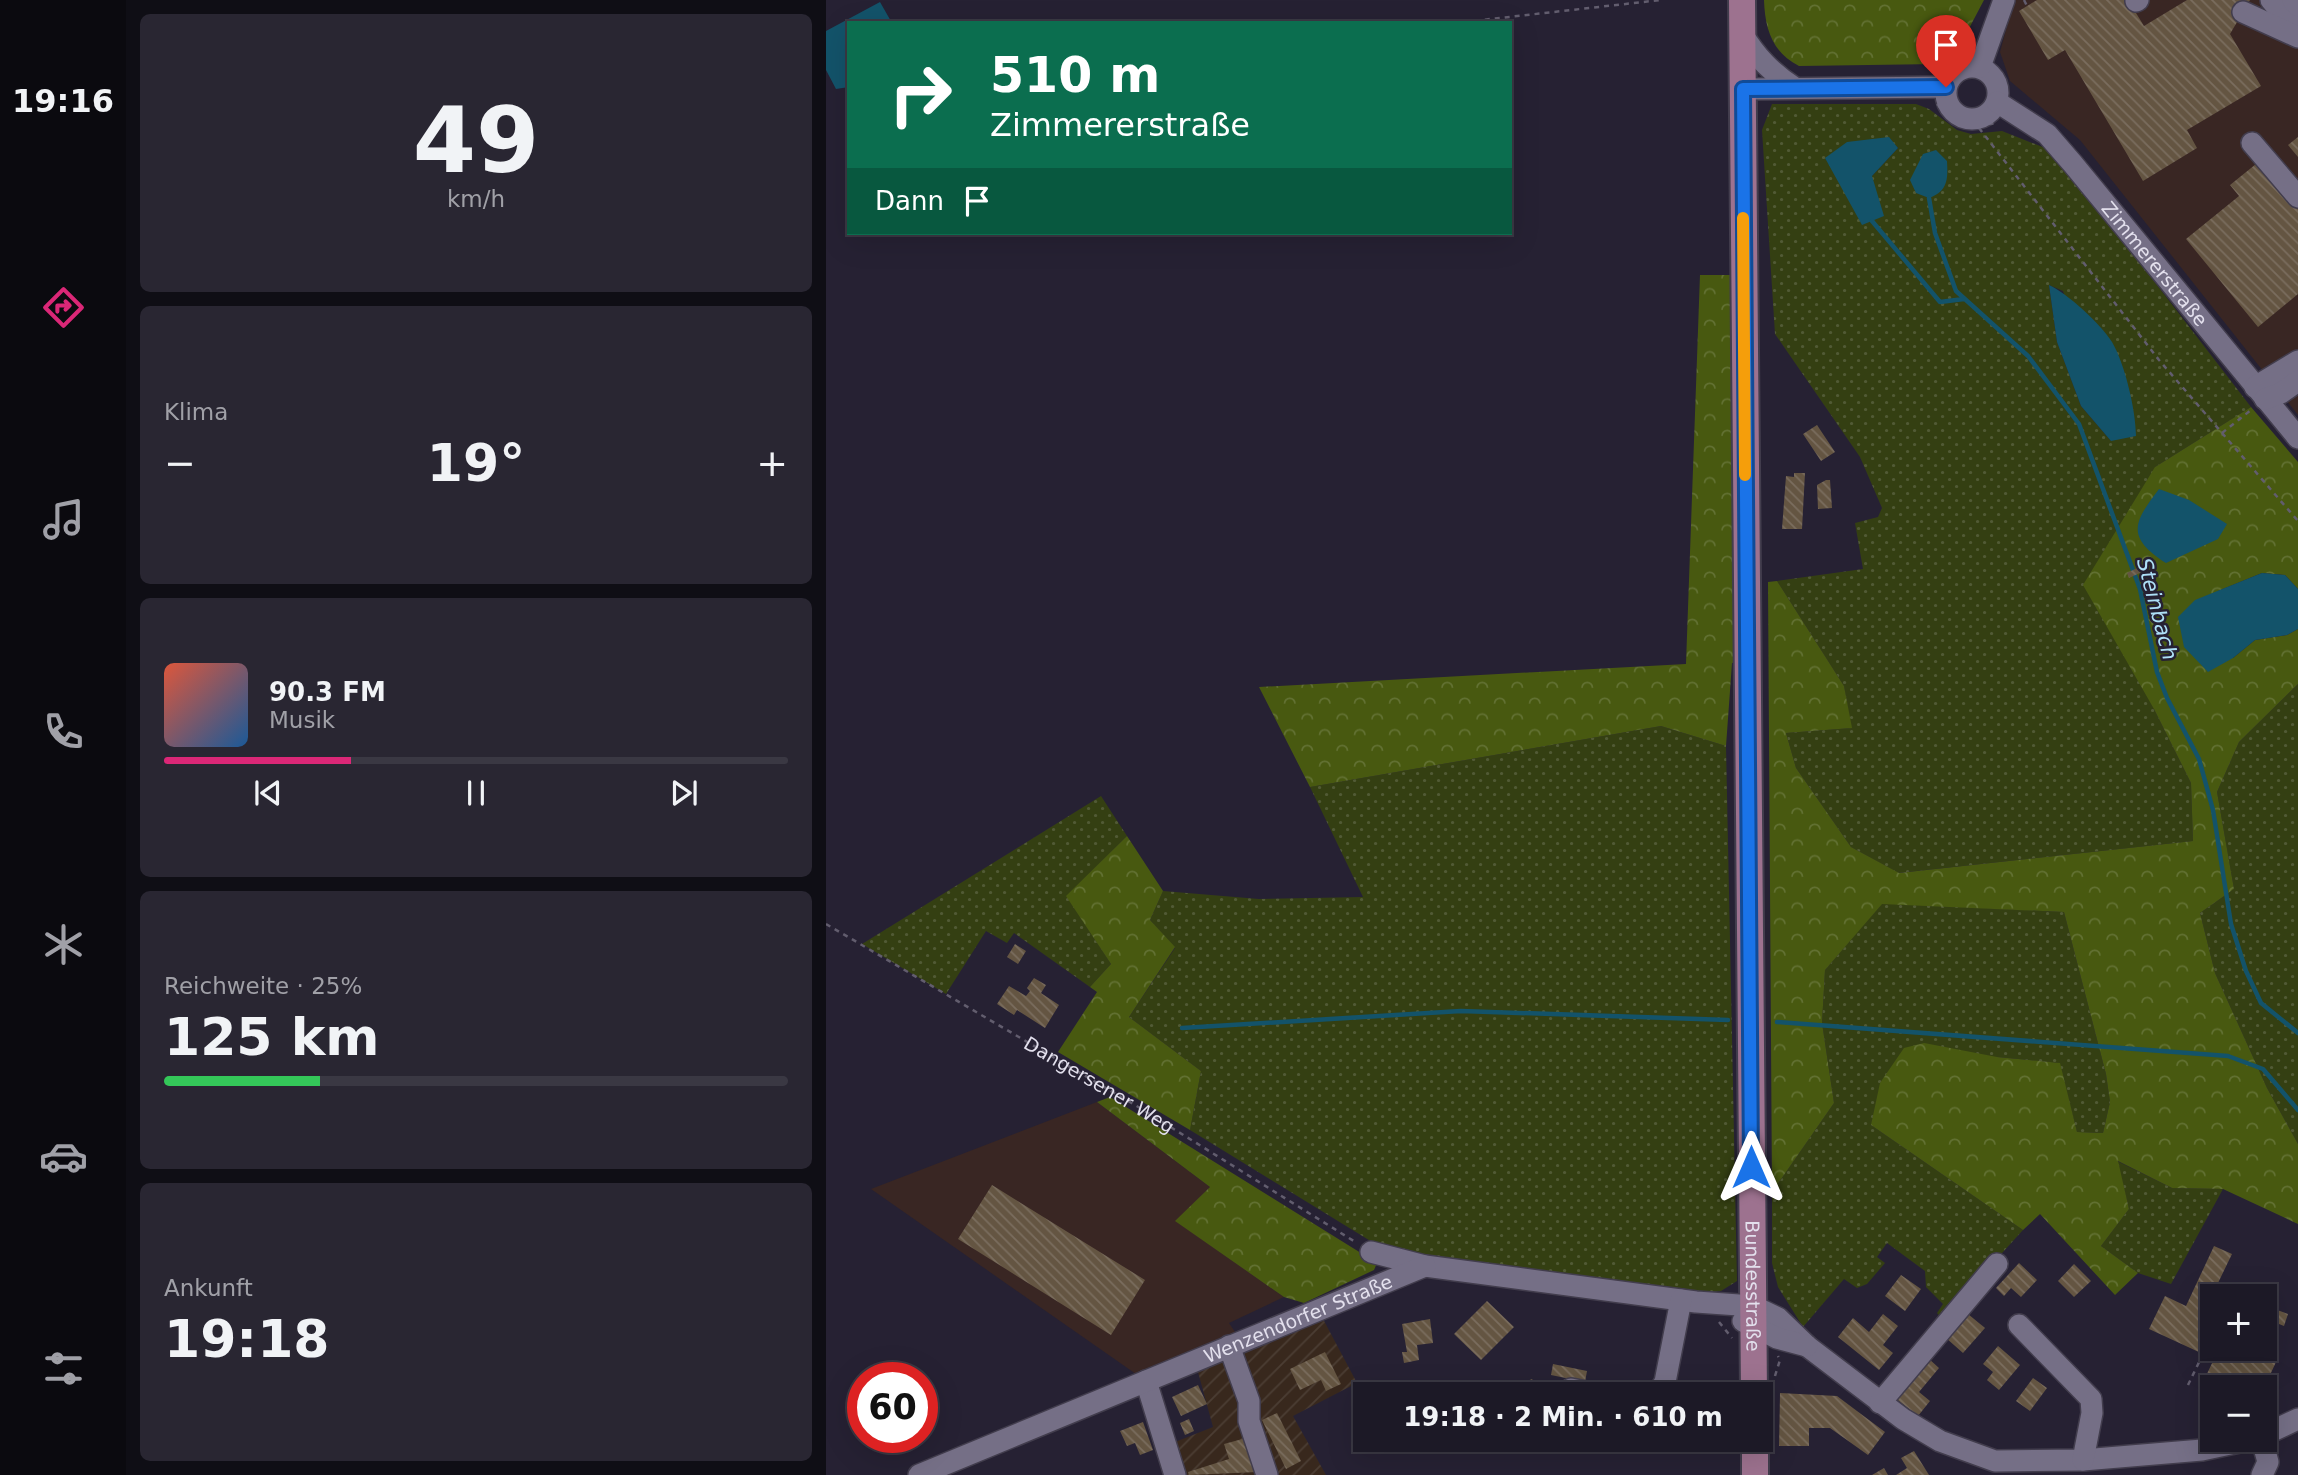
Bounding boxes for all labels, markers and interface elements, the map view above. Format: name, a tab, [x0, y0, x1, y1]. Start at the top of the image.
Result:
pin	[1916, 15, 1976, 87]
icon: arrive	[1927, 26, 1965, 64]
text: 510 m	[990, 47, 1160, 104]
icon: right	[875, 49, 966, 140]
text: 19:16	[12, 82, 114, 120]
text: 49	[413, 88, 539, 193]
text: Zimmererstraße	[990, 106, 1250, 144]
icon: arrive	[958, 182, 996, 220]
text: km/h	[447, 186, 505, 212]
text: Dann	[875, 186, 944, 216]
street label: Zimmererstraße	[2097, 197, 2212, 330]
icon: directions	[39, 283, 88, 332]
text: Klima	[164, 399, 228, 425]
text: 19°	[427, 433, 525, 493]
text: −	[164, 441, 196, 485]
text: +	[756, 441, 788, 485]
icon: music	[39, 495, 88, 544]
water label: Steinbach	[2132, 555, 2182, 663]
text: 90.3 FM	[269, 677, 386, 707]
icon: phone	[39, 707, 88, 756]
text: Musik	[269, 707, 335, 733]
icon: previous	[249, 774, 287, 812]
icon: pause	[457, 774, 495, 812]
icon: next	[665, 774, 703, 812]
icon: climate	[39, 920, 88, 969]
text: Reichweite · 25%	[164, 973, 362, 999]
text: 125 km	[164, 1007, 379, 1067]
street label: Dangersener Weg	[1020, 1032, 1178, 1138]
position arrow	[1714, 1130, 1788, 1204]
icon: car	[39, 1132, 88, 1181]
street label: Bundesstraße	[1741, 1220, 1765, 1352]
street label: Wenzendorfer Straße	[1201, 1270, 1395, 1367]
text: Ankunft	[164, 1275, 253, 1301]
map controls	[2200, 1284, 2277, 1452]
button: +	[2200, 1284, 2277, 1361]
text: 19:18	[164, 1309, 330, 1369]
icon: filters	[39, 1344, 88, 1393]
speed limit sign: 60	[847, 1362, 938, 1453]
button: −	[2200, 1375, 2277, 1452]
text: 19:18 · 2 Min. · 610 m	[1403, 1402, 1723, 1432]

